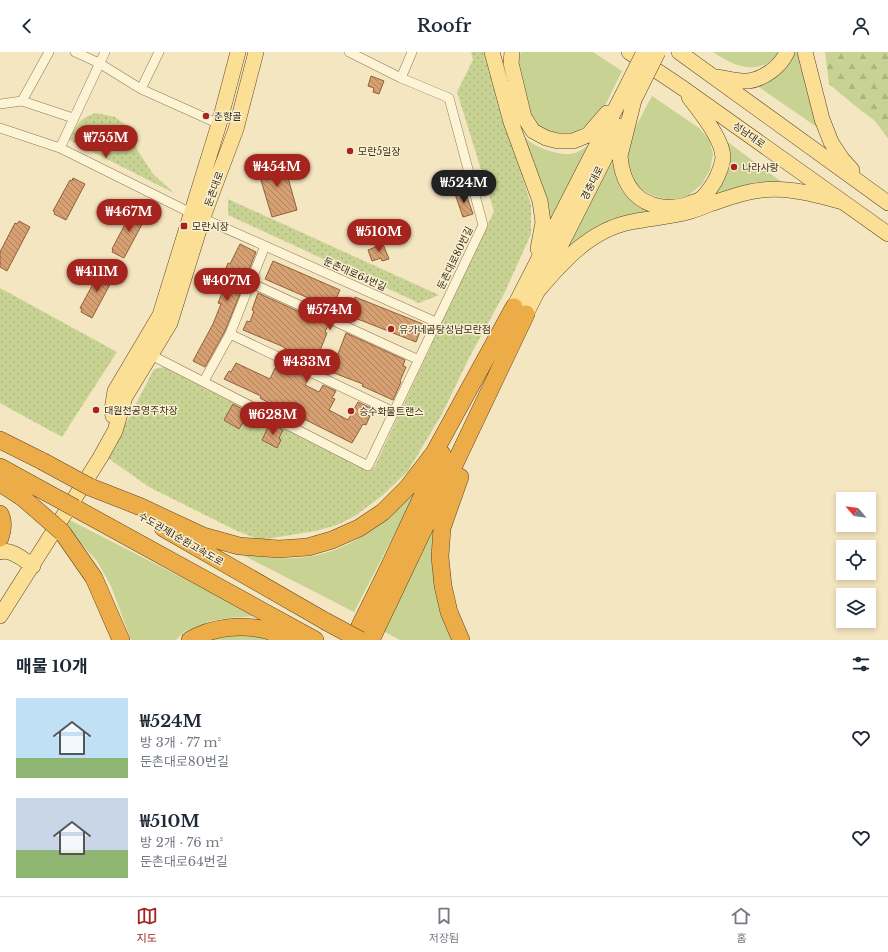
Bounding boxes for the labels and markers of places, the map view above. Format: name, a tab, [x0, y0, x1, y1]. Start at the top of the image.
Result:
place label: 춘향골	[214, 110, 242, 123]
marker: 춘향골	[201, 111, 211, 121]
pin: ₩755M	[78, 125, 134, 159]
place label: 모란5일장	[358, 145, 400, 158]
marker: 모란5일장	[345, 146, 355, 156]
pin: ₩454M	[249, 154, 305, 188]
place label: 나라사랑	[742, 161, 779, 174]
marker: 나라사랑	[729, 162, 739, 172]
pin: ₩524M	[436, 170, 492, 204]
pin: ₩467M	[101, 199, 157, 233]
pin: ₩510M	[351, 219, 407, 253]
place label: 모란시장	[192, 220, 229, 233]
marker: 모란시장	[179, 221, 189, 231]
pin: ₩411M	[69, 259, 125, 293]
pin: ₩407M	[199, 268, 255, 302]
pin: ₩574M	[302, 297, 358, 331]
place label: 유가네곰탕성남모란점	[399, 323, 491, 336]
marker: 유가네곰탕성남모란점	[386, 324, 396, 334]
pin: ₩433M	[279, 349, 335, 383]
pin: ₩628M	[245, 402, 301, 436]
place label: 대원천공영주차장	[104, 404, 178, 417]
marker: 대원천공영주차장	[91, 405, 101, 415]
place label: 승수화물트랜스	[359, 405, 423, 418]
marker: 승수화물트랜스	[346, 406, 356, 416]

